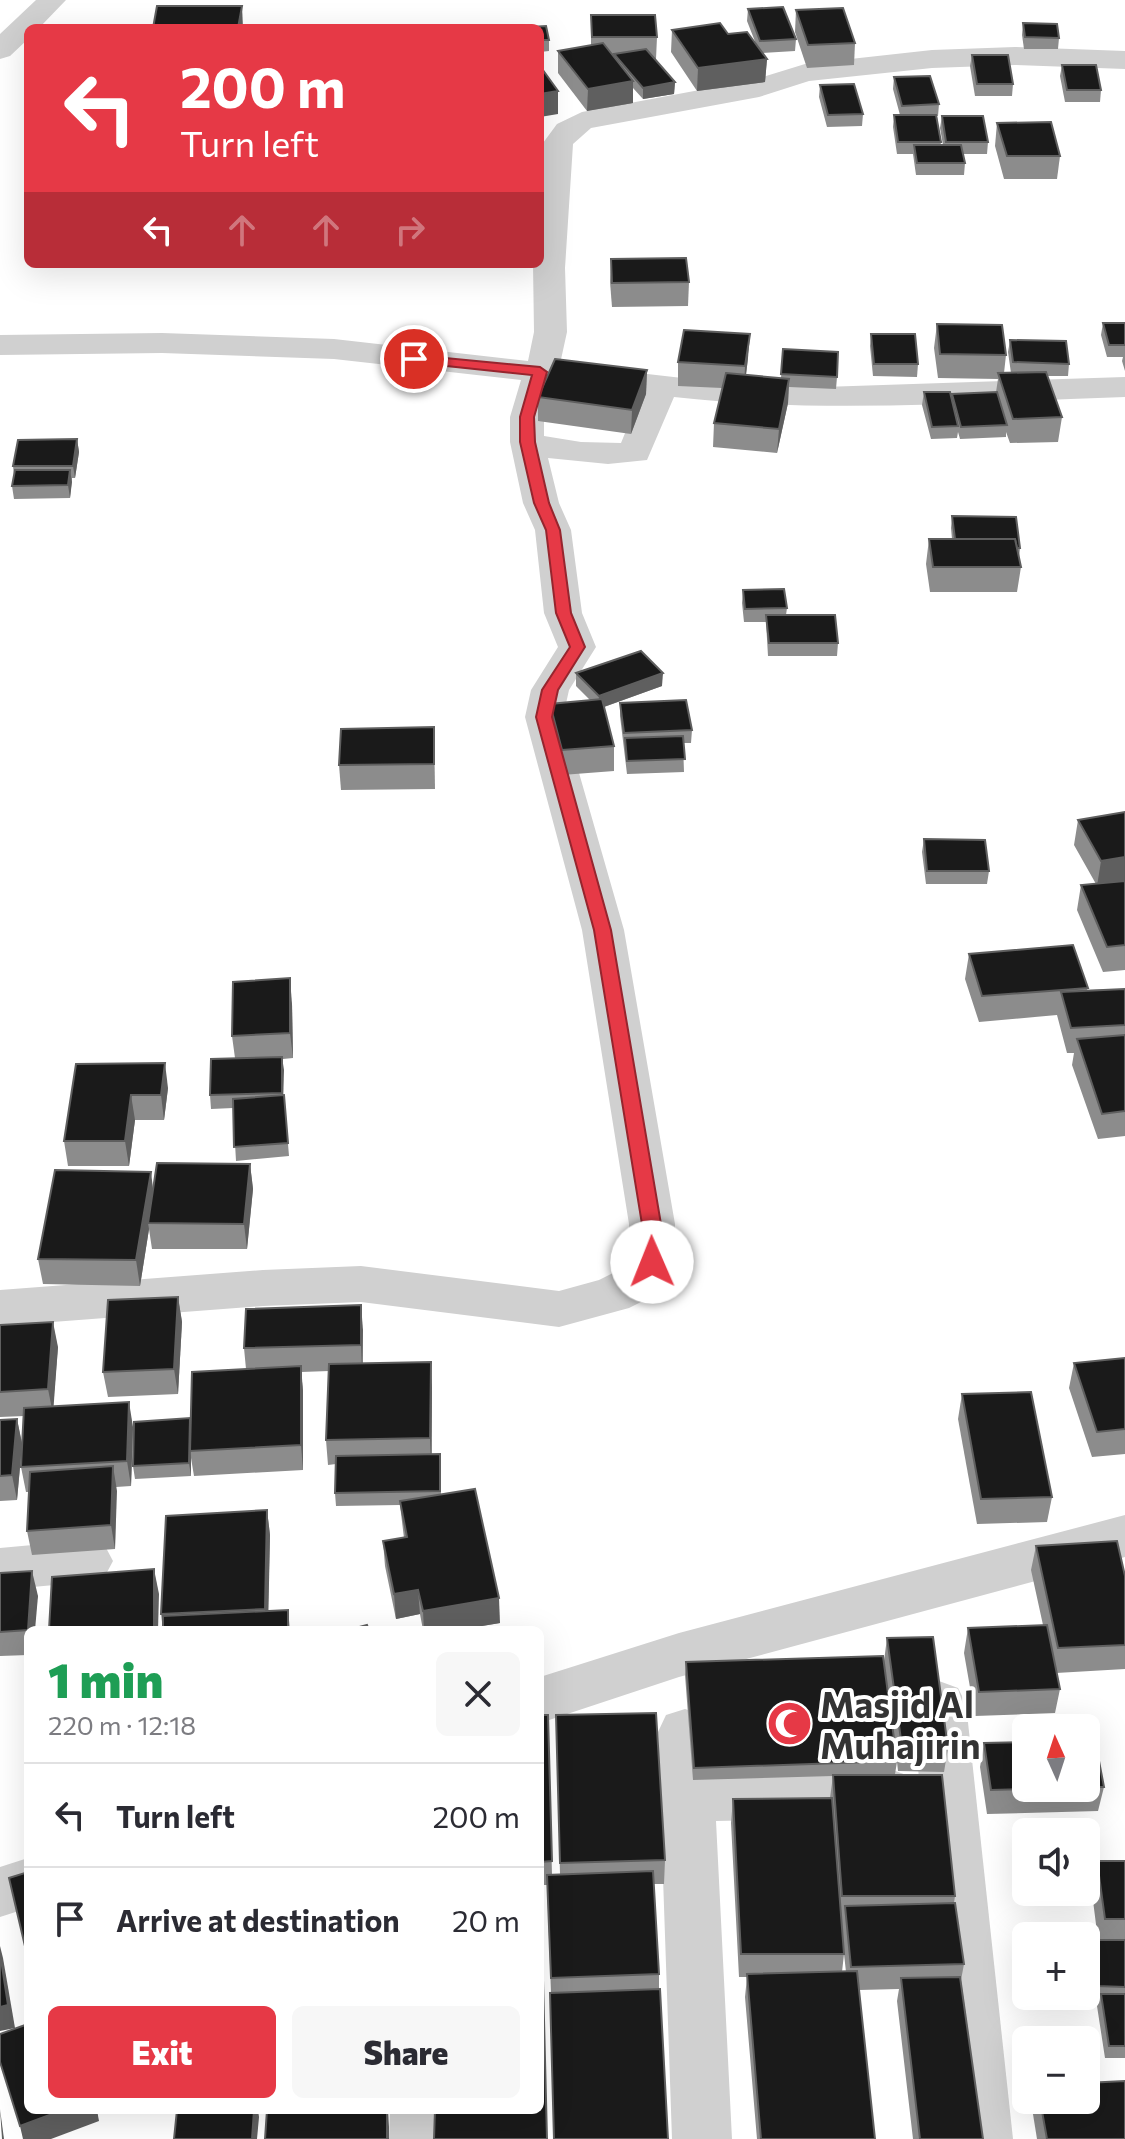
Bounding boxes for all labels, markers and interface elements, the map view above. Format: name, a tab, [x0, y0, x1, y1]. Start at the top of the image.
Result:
text: 200 m	[180, 51, 346, 120]
icon: left	[48, 56, 152, 160]
text: Turn left	[180, 120, 319, 164]
icon: left	[136, 208, 180, 252]
icon: ahead	[220, 208, 264, 252]
icon: ahead	[304, 208, 348, 252]
icon: right	[388, 208, 432, 252]
pin	[380, 325, 448, 393]
icon: arrive	[392, 337, 436, 381]
position arrow	[610, 1220, 694, 1304]
text: 1 min	[48, 1649, 163, 1708]
button: close	[436, 1652, 520, 1736]
place label: Masjid Al Muhajirin	[820, 1681, 981, 1766]
mosque icon: Masjid Al Muhajirin	[765, 1700, 813, 1748]
text: 220 m · 12:18	[48, 1709, 196, 1740]
north arrow	[1012, 1714, 1100, 1802]
map controls	[1012, 1714, 1100, 2114]
icon: left	[48, 1793, 92, 1837]
text: Turn left	[116, 1797, 235, 1834]
text: 200 m	[432, 1797, 520, 1834]
button: sound	[1012, 1818, 1100, 1906]
icon: arrive	[48, 1897, 92, 1941]
text: Arrive at destination	[116, 1901, 400, 1938]
text: 20 m	[452, 1901, 520, 1938]
button: +	[1012, 1922, 1100, 2010]
button: Exit	[48, 2006, 276, 2098]
button: Share	[292, 2006, 520, 2098]
button: −	[1012, 2026, 1100, 2114]

